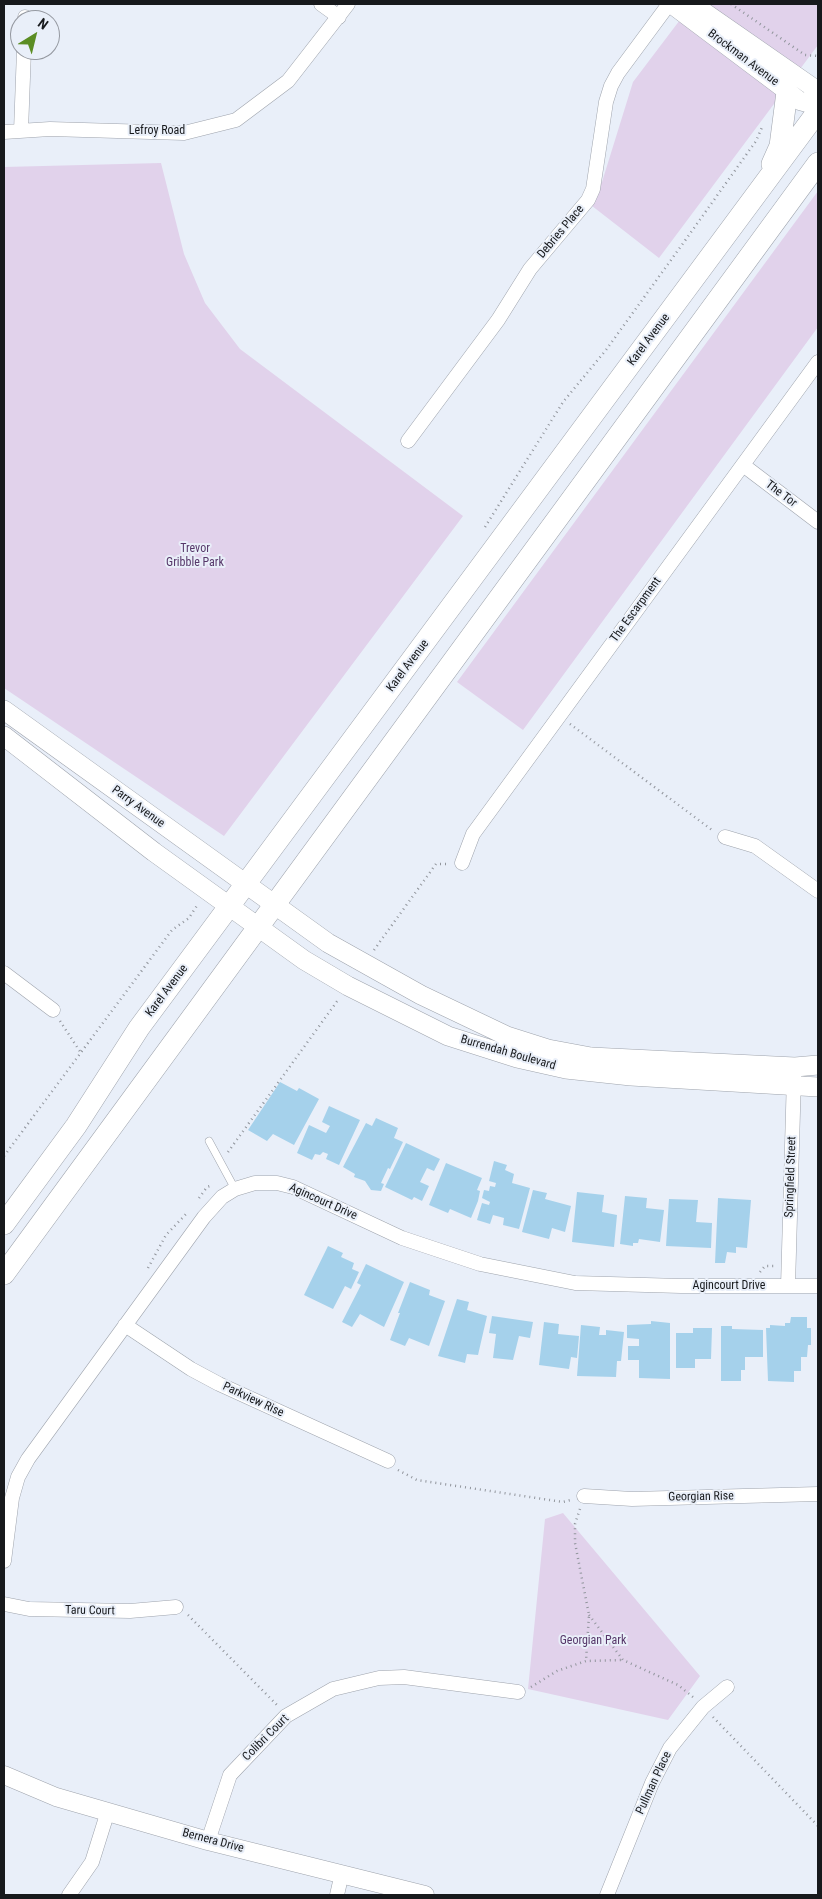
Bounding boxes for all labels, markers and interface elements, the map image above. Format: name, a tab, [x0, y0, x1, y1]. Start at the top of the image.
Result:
north arrow	[10, 10, 60, 60]
text: N	[35, 15, 51, 33]
street label: Brockman Avenue	[705, 27, 781, 89]
street label: Lefroy Road	[129, 124, 185, 138]
street label: Debries Place	[535, 202, 587, 262]
street label: Karel Avenue	[625, 311, 673, 369]
street label: The Tor	[762, 477, 800, 511]
park label: Trevor Gribble Park	[166, 542, 224, 570]
street label: The Escarpment	[608, 575, 664, 645]
street label: Karel Avenue	[384, 637, 432, 695]
street label: Parry Avenue	[109, 783, 167, 831]
street label: Karel Avenue	[143, 962, 191, 1020]
street label: Burrendah Boulevard	[459, 1033, 557, 1073]
street label: Springfield Street	[782, 1136, 800, 1218]
street label: Agincourt Drive	[287, 1181, 359, 1223]
street label: Agincourt Drive	[693, 1279, 765, 1293]
street label: Parkview Rise	[220, 1380, 286, 1420]
street label: Georgian Rise	[668, 1489, 734, 1505]
street label: Taru Court	[65, 1603, 115, 1619]
park label: Georgian Park	[560, 1634, 626, 1648]
street label: Colibri Court	[240, 1712, 292, 1764]
street label: Pullman Place	[633, 1749, 675, 1817]
street label: Bernera Drive	[181, 1826, 245, 1856]

